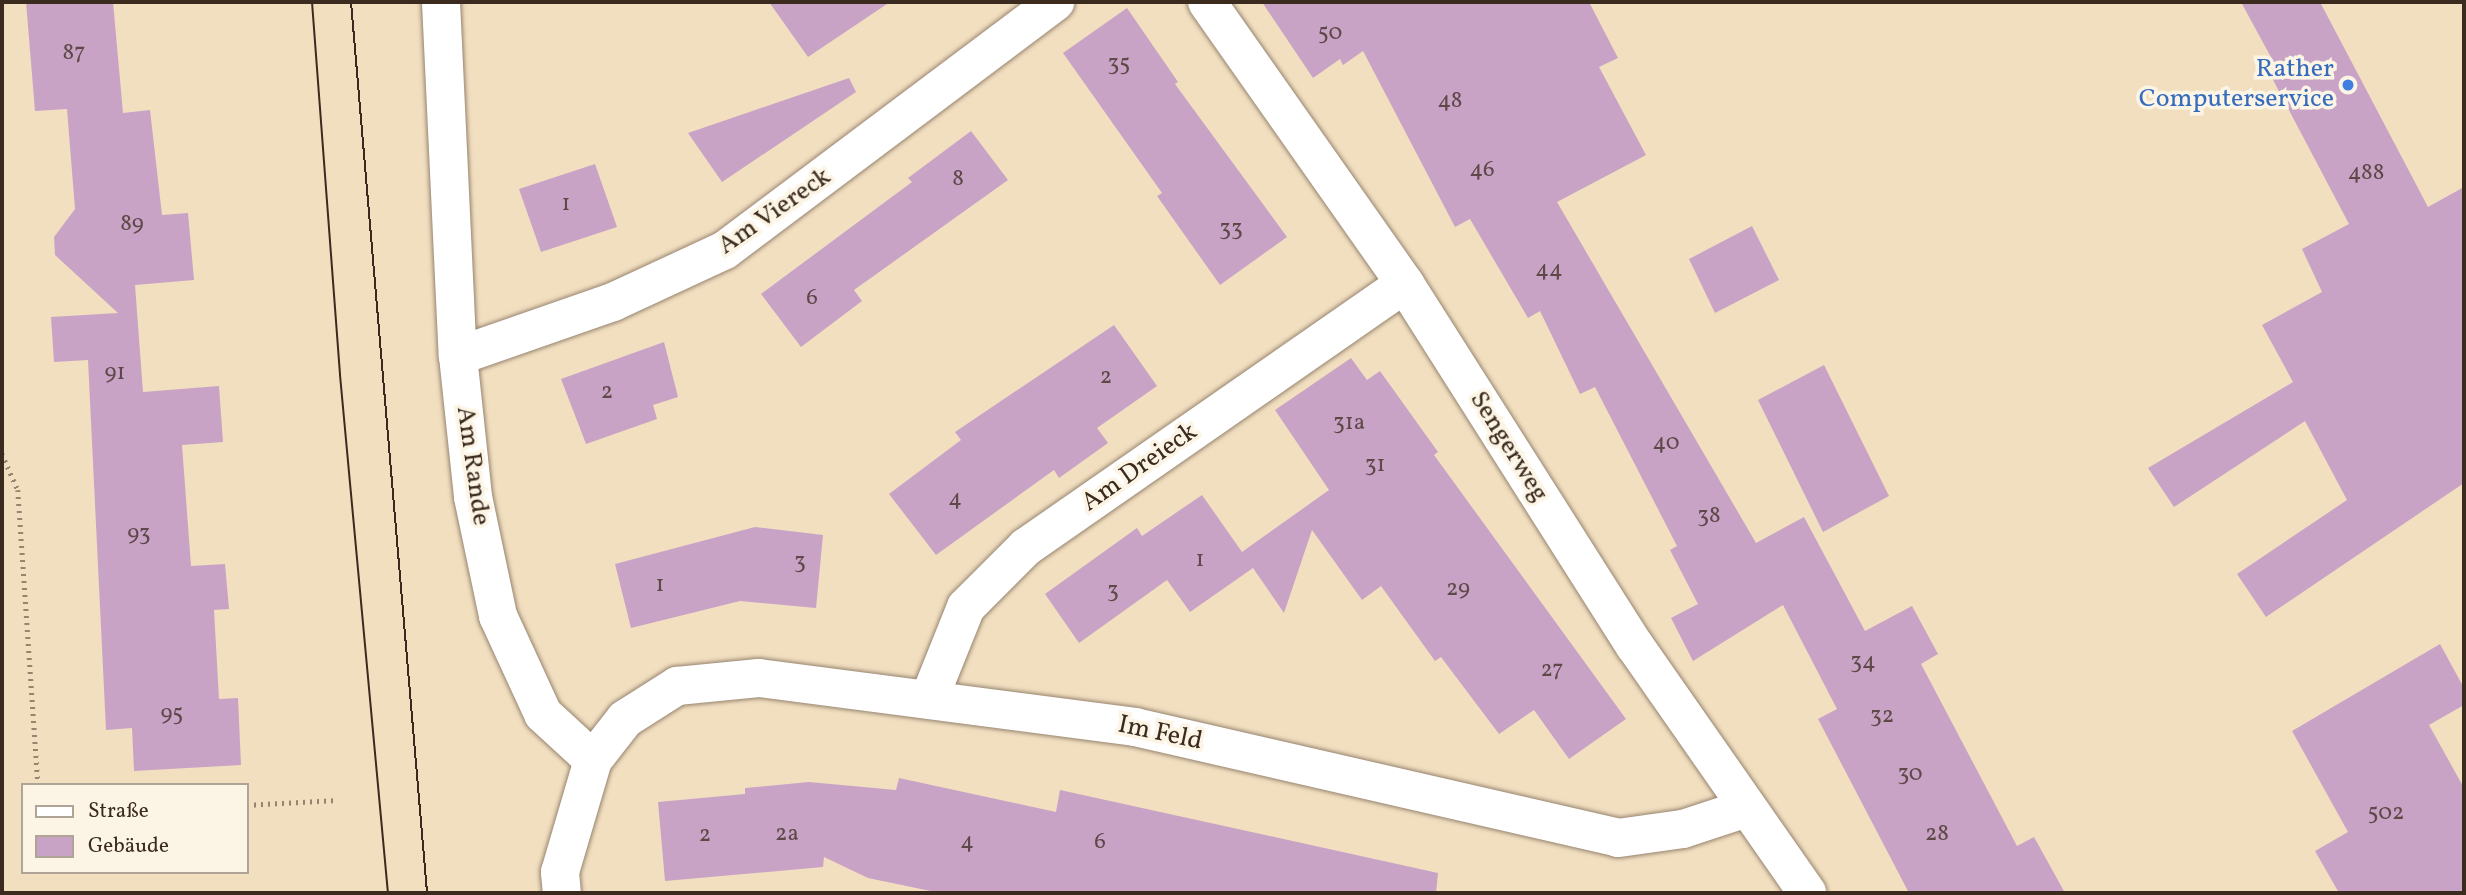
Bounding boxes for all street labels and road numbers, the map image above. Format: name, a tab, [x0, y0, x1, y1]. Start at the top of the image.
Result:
street label: Am Viereck	[712, 161, 838, 263]
street label: Sengerweg	[1462, 386, 1554, 508]
street label: Am Rande	[448, 405, 496, 527]
street label: Am Dreieck	[1076, 417, 1204, 519]
street label: Im Feld	[1115, 710, 1205, 758]

